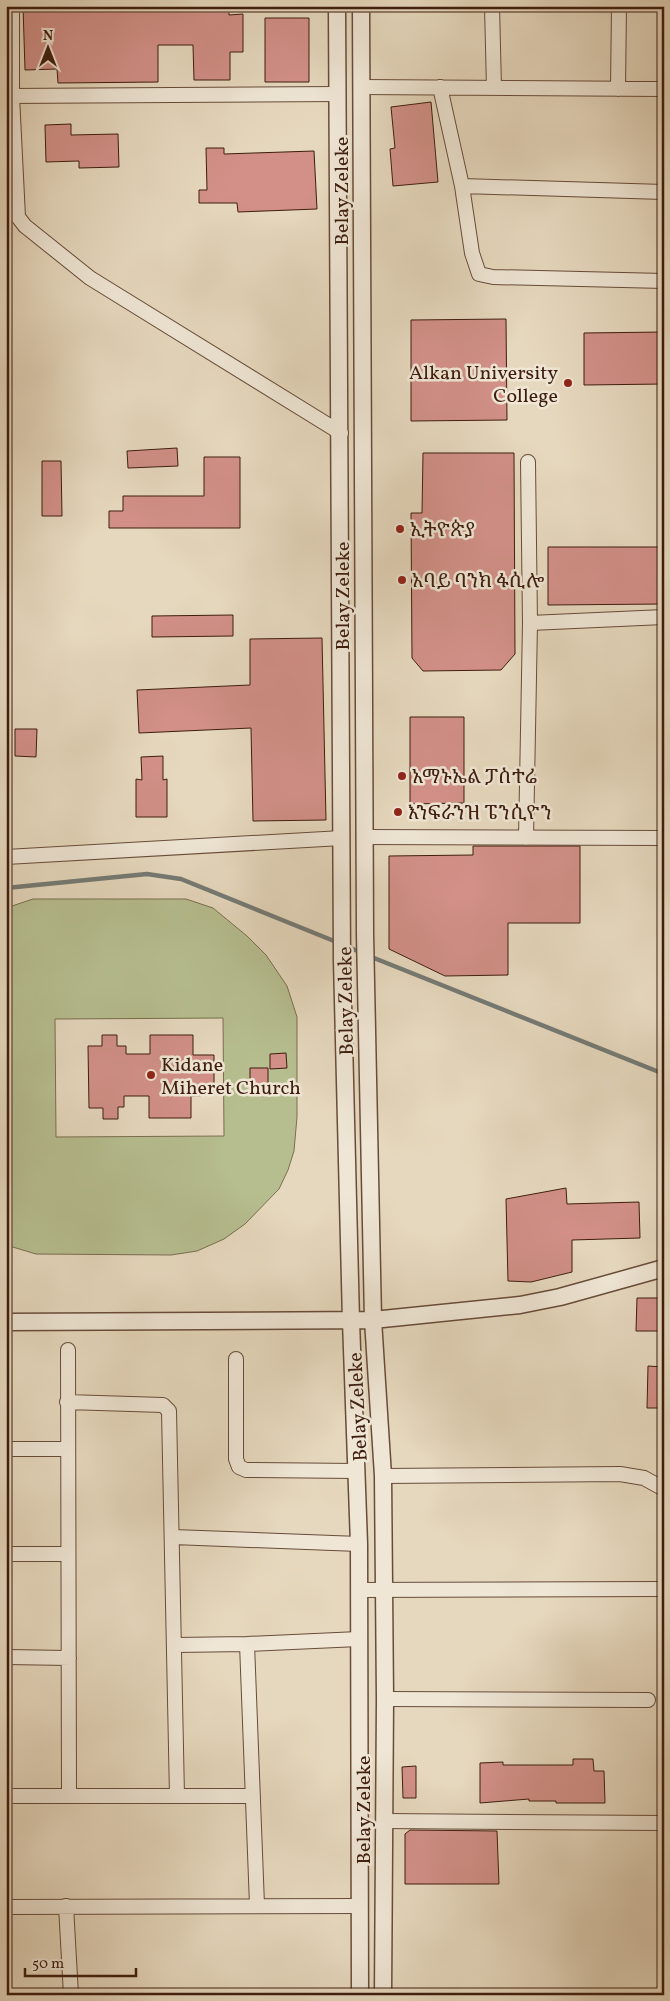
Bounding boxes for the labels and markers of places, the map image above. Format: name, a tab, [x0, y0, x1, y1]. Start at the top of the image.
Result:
place label: Alkan University College	[409, 360, 558, 411]
marker: Alkan University College	[562, 377, 574, 389]
place label: ኢትዮጵያ	[410, 517, 475, 545]
marker: ኢትዮጵያ	[394, 523, 406, 535]
place label: አባይ ባንክ ፋሲሎ	[412, 568, 545, 596]
marker: አባይ ባንክ ፋሲሎ	[396, 574, 408, 586]
place label: አማኑኤል ፓስተሬ	[412, 764, 537, 792]
marker: አማኑኤል ፓስተሬ	[396, 770, 408, 782]
place label: እንፍራንዝ ፔንሲዮን	[408, 800, 552, 828]
marker: እንፍራንዝ ፔንሲዮን	[392, 806, 404, 818]
place label: Kidane Miheret Church	[161, 1052, 301, 1103]
marker: Kidane Miheret Church	[145, 1069, 157, 1081]

